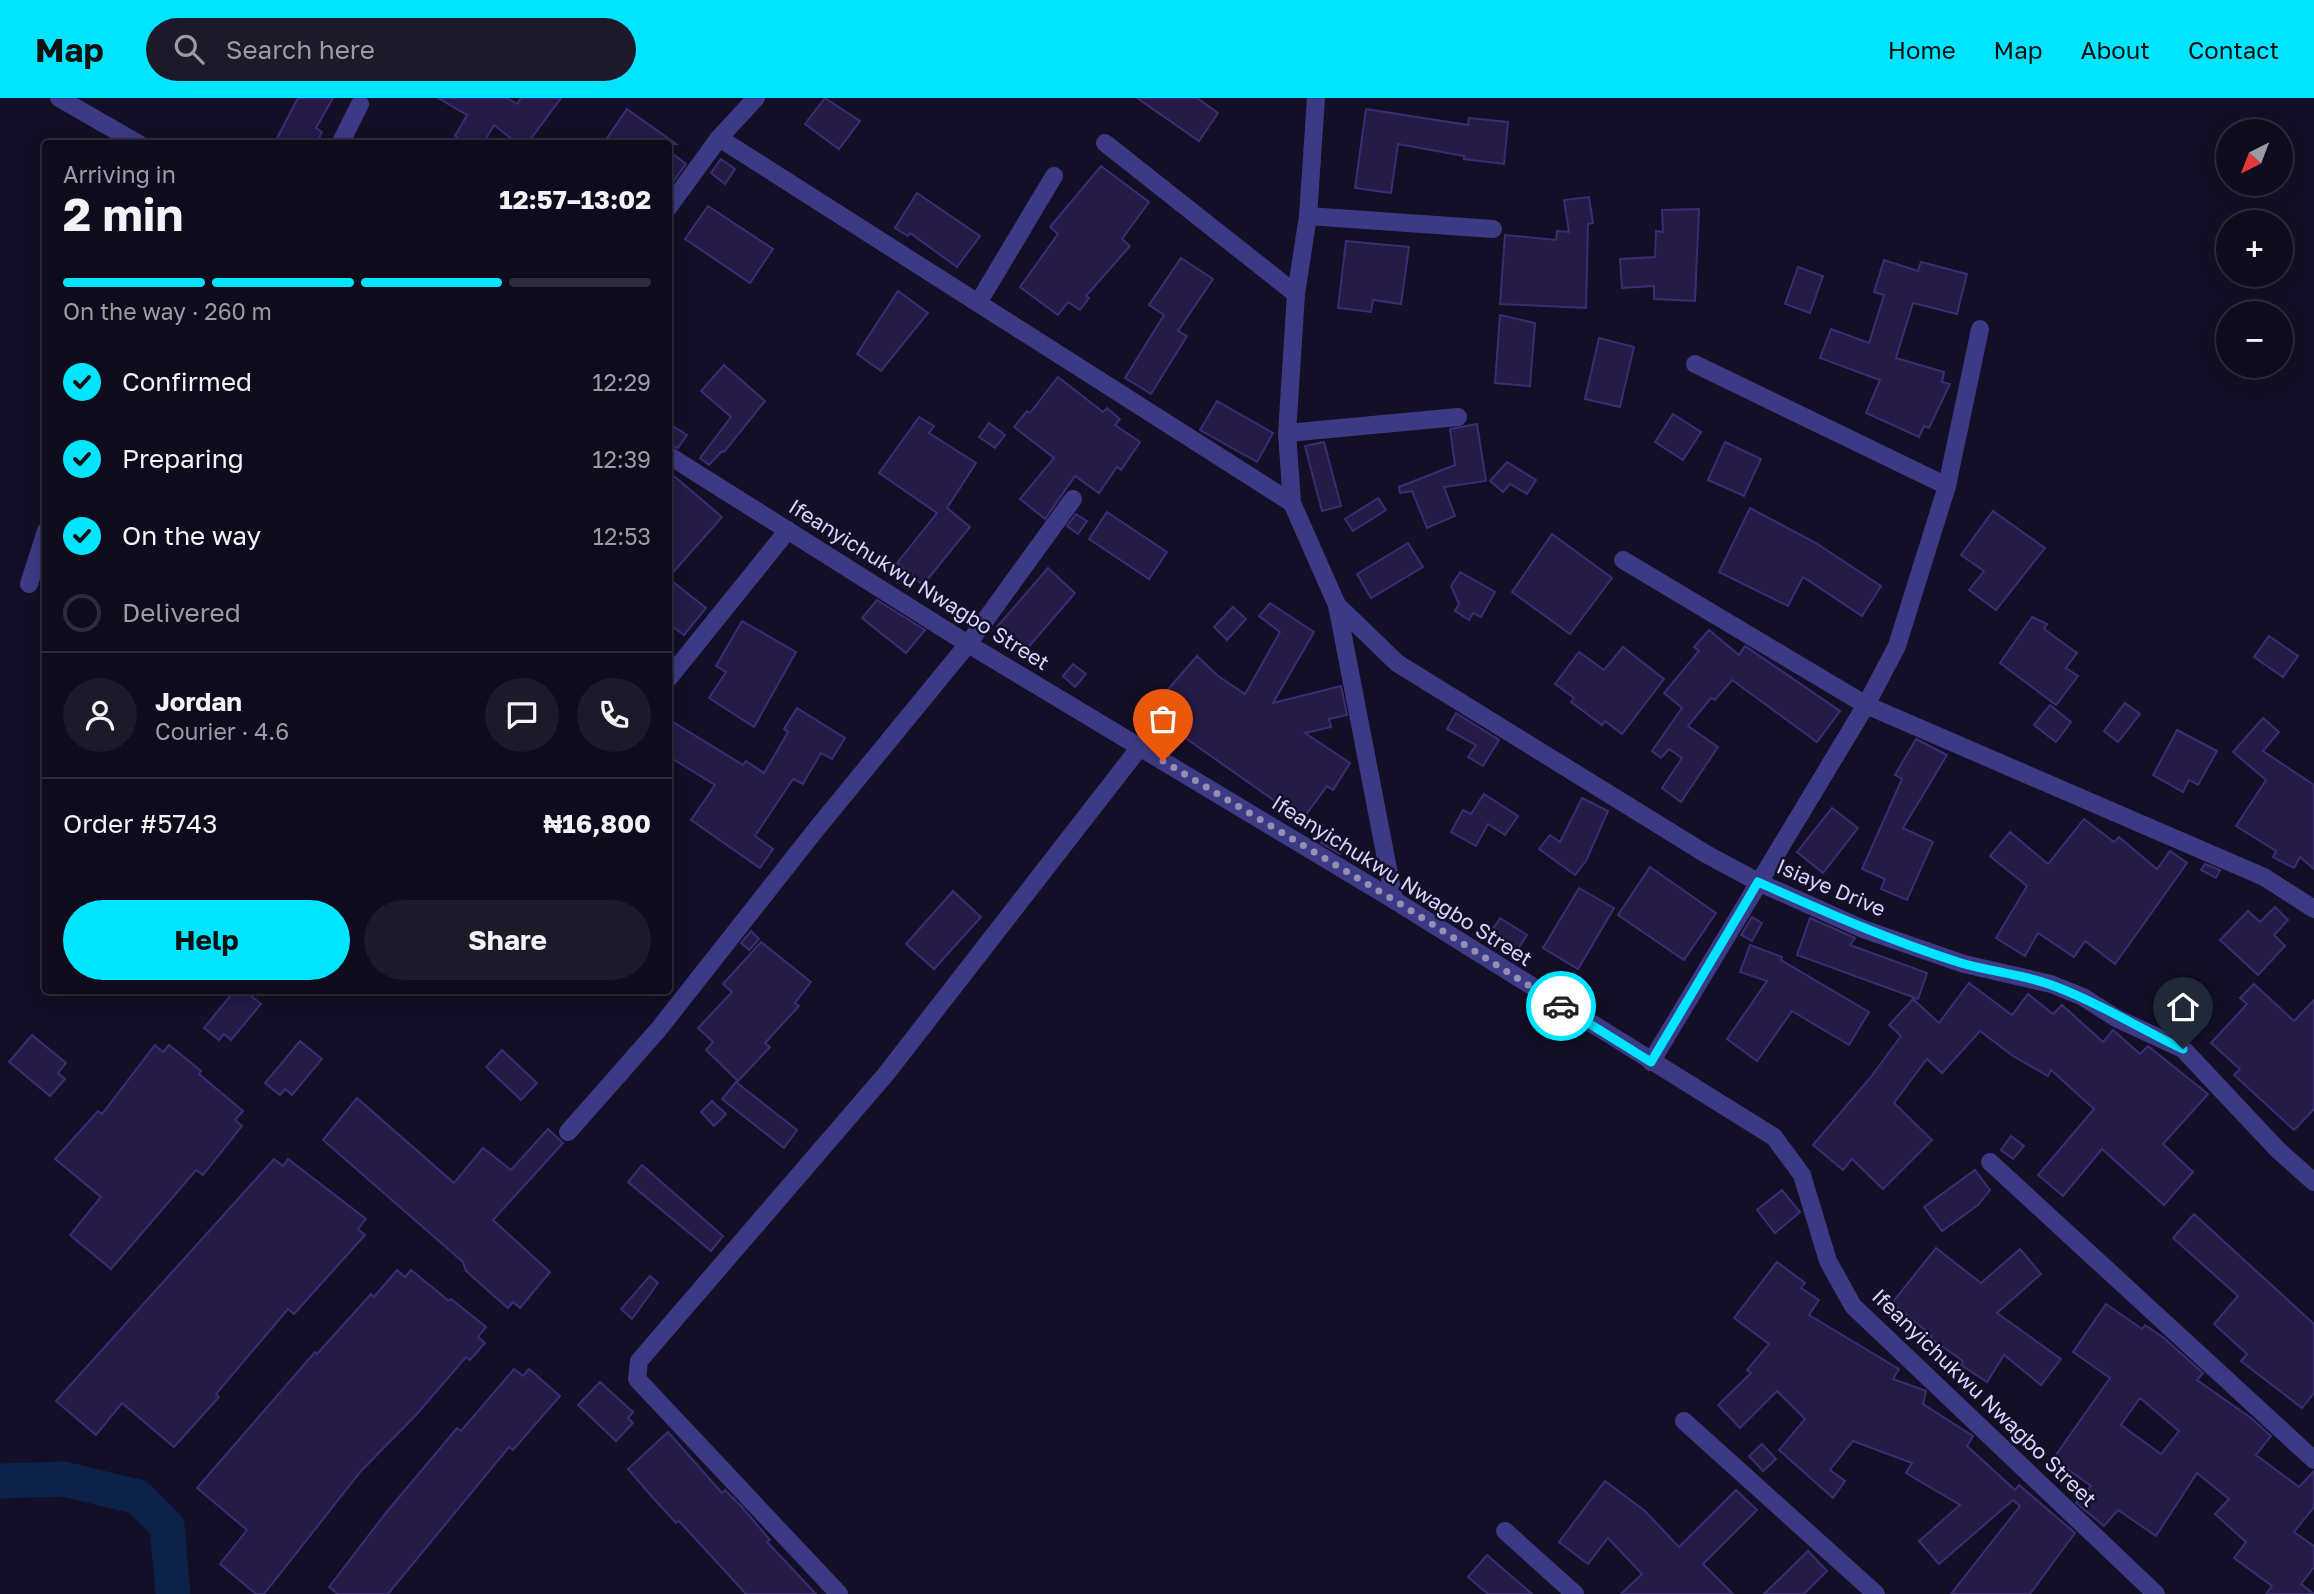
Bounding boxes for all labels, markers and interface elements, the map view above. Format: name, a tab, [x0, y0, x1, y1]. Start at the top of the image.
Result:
search box	[146, 18, 636, 81]
text: Map	[35, 30, 104, 69]
icon: search	[170, 30, 208, 68]
text: Search here	[226, 34, 375, 65]
text: Home	[1888, 35, 1956, 64]
text: Map	[1994, 35, 2043, 64]
text: About	[2081, 35, 2150, 64]
text: Contact	[2188, 35, 2279, 64]
north arrow	[2216, 119, 2292, 196]
map controls	[2216, 119, 2293, 378]
text: Arriving in	[63, 160, 176, 188]
text: 12:57–13:02	[499, 184, 651, 215]
text: 2 min	[63, 186, 183, 241]
button: +	[2216, 210, 2293, 287]
text: On the way · 260 m	[63, 297, 272, 325]
button: −	[2216, 301, 2293, 378]
icon: check	[63, 363, 101, 401]
text: Confirmed	[122, 366, 252, 397]
text: 12:29	[592, 368, 651, 396]
icon: check	[63, 440, 101, 478]
text: Preparing	[122, 443, 244, 474]
text: 12:39	[592, 445, 651, 473]
street label: Ifeanyichukwu Nwagbo Street	[784, 493, 1055, 675]
icon: check	[63, 517, 101, 555]
text: On the way	[122, 520, 261, 551]
text: 12:53	[593, 522, 651, 550]
text: Delivered	[122, 597, 241, 628]
button: person	[63, 678, 137, 752]
button: chat	[485, 678, 559, 752]
button: phone	[577, 678, 651, 752]
text: Jordan	[155, 686, 242, 717]
pin	[1133, 689, 1193, 761]
icon: bag	[1144, 700, 1182, 738]
text: Courier · 4.6	[155, 717, 289, 745]
street label: Ifeanyichukwu Nwagbo Street	[1267, 789, 1538, 971]
text: Order #5743	[63, 808, 217, 839]
text: ₦16,800	[544, 808, 651, 839]
street label: Isiaye Drive	[1773, 853, 1890, 922]
button: Help	[63, 900, 350, 980]
button: Share	[364, 900, 651, 980]
courier	[1526, 971, 1596, 1041]
pin	[2153, 977, 2213, 1049]
icon: car	[1542, 987, 1580, 1025]
icon: home	[2164, 988, 2202, 1026]
street label: Ifeanyichukwu Nwagbo Street	[1867, 1283, 2102, 1512]

